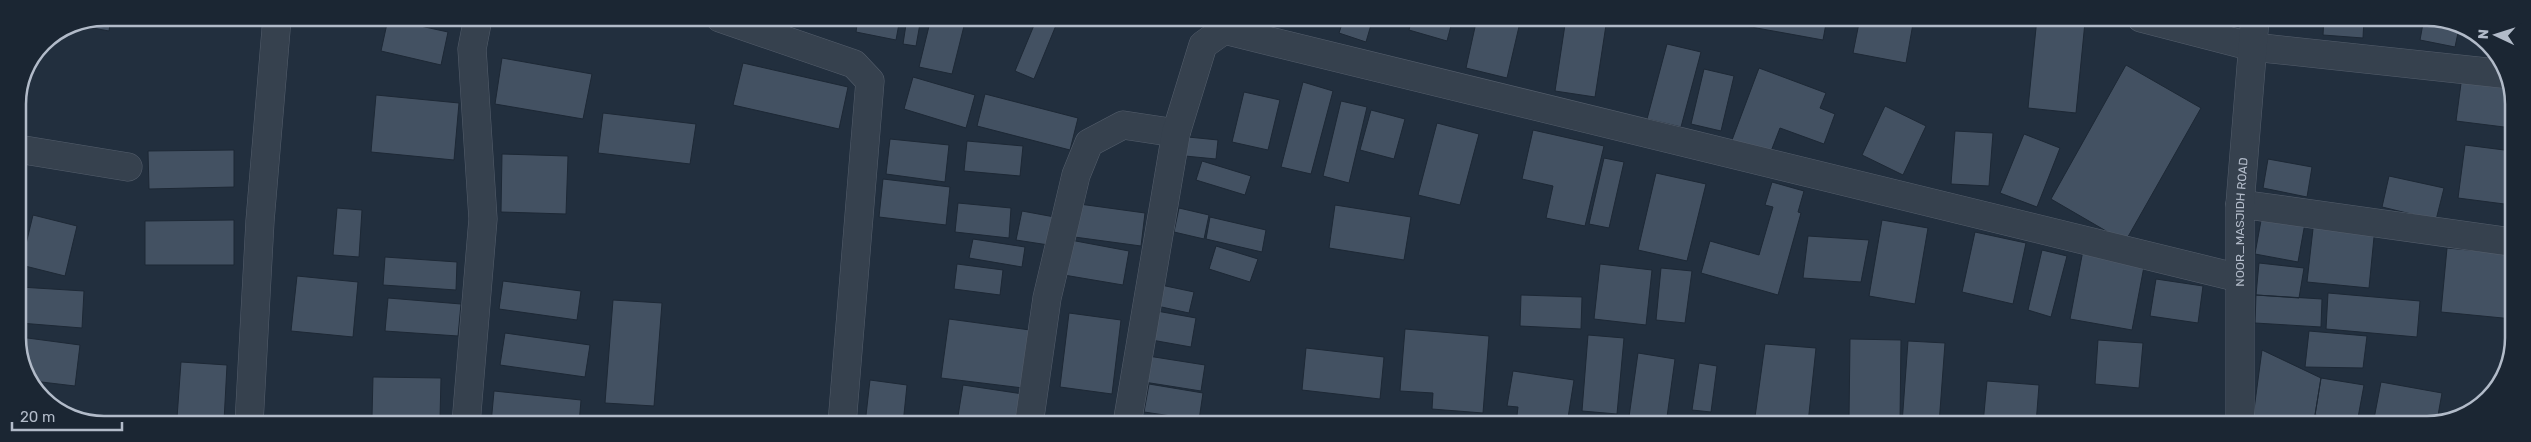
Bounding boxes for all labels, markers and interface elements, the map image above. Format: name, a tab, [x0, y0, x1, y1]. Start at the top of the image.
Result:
north arrow	[2471, 10, 2521, 60]
text: N	[2475, 29, 2492, 40]
street label: NOOR_MASJIDH ROAD	[2233, 157, 2251, 287]
scale bar	[12, 400, 122, 432]
text: 20 m	[20, 408, 55, 426]

